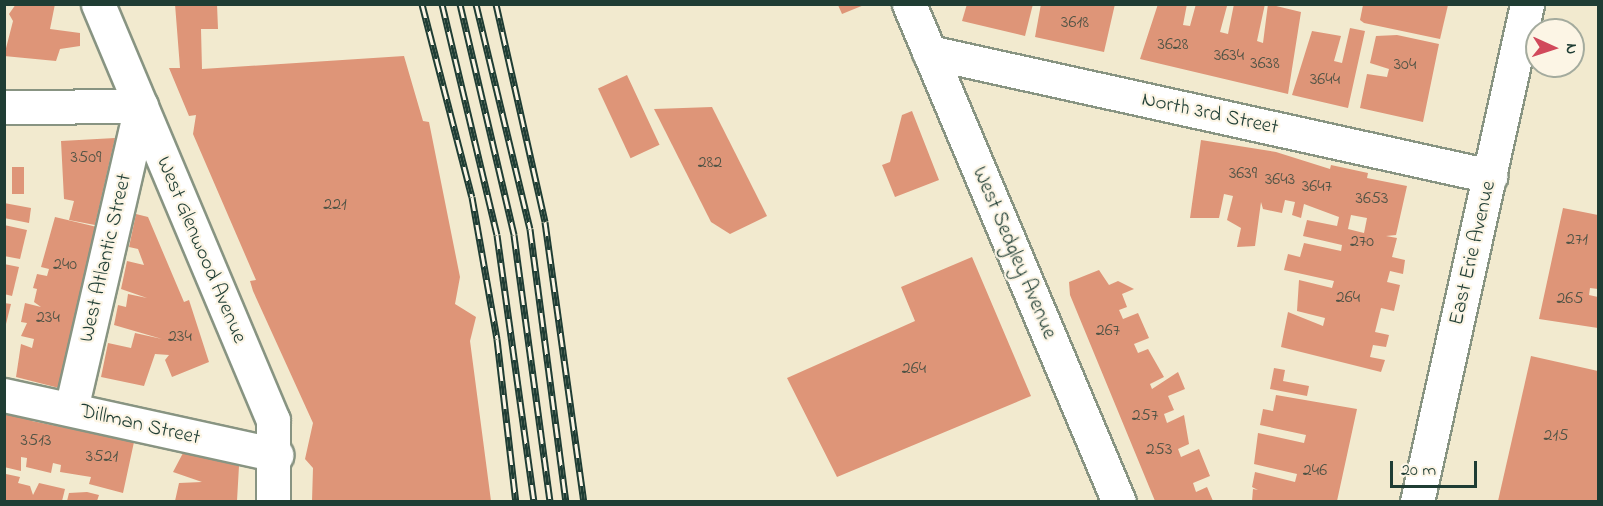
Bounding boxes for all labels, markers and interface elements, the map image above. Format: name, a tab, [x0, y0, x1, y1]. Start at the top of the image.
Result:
house number: 3618	[1061, 12, 1089, 34]
north arrow	[1525, 18, 1585, 78]
house number: 3628	[1157, 34, 1189, 56]
text: N	[1559, 43, 1583, 55]
house number: 3634	[1214, 45, 1244, 67]
house number: 3638	[1250, 53, 1280, 75]
house number: 304	[1394, 54, 1416, 76]
house number: 3644	[1310, 69, 1340, 91]
street label: North 3rd Street	[1139, 87, 1281, 141]
house number: 3509	[71, 147, 101, 169]
house number: 282	[698, 152, 722, 174]
street label: West Glenwood Avenue	[150, 153, 252, 347]
street label: West Sedgley Avenue	[966, 163, 1062, 343]
house number: 3639	[1229, 163, 1257, 185]
house number: 3643	[1265, 169, 1295, 191]
street label: West Atlantic Street	[74, 171, 138, 345]
house number: 3647	[1302, 176, 1332, 198]
street label: East Erie Avenue	[1444, 178, 1502, 328]
house number: 3653	[1355, 188, 1389, 210]
house number: 221	[323, 194, 347, 216]
house number: 271	[1566, 229, 1588, 251]
house number: 270	[1350, 231, 1374, 253]
house number: 240	[53, 254, 77, 276]
house number: 264	[1336, 287, 1360, 309]
house number: 265	[1556, 288, 1584, 310]
house number: 234	[36, 307, 60, 329]
house number: 267	[1096, 320, 1120, 342]
house number: 234	[168, 326, 192, 348]
house number: 264	[902, 358, 926, 380]
street label: Dillman Street	[78, 399, 202, 451]
house number: 257	[1132, 405, 1158, 427]
house number: 215	[1544, 425, 1568, 447]
house number: 3513	[21, 430, 51, 452]
house number: 253	[1146, 439, 1172, 461]
house number: 3521	[86, 446, 118, 468]
scale bar	[1393, 449, 1480, 487]
text: 20 m	[1401, 458, 1436, 484]
house number: 246	[1303, 460, 1327, 482]

